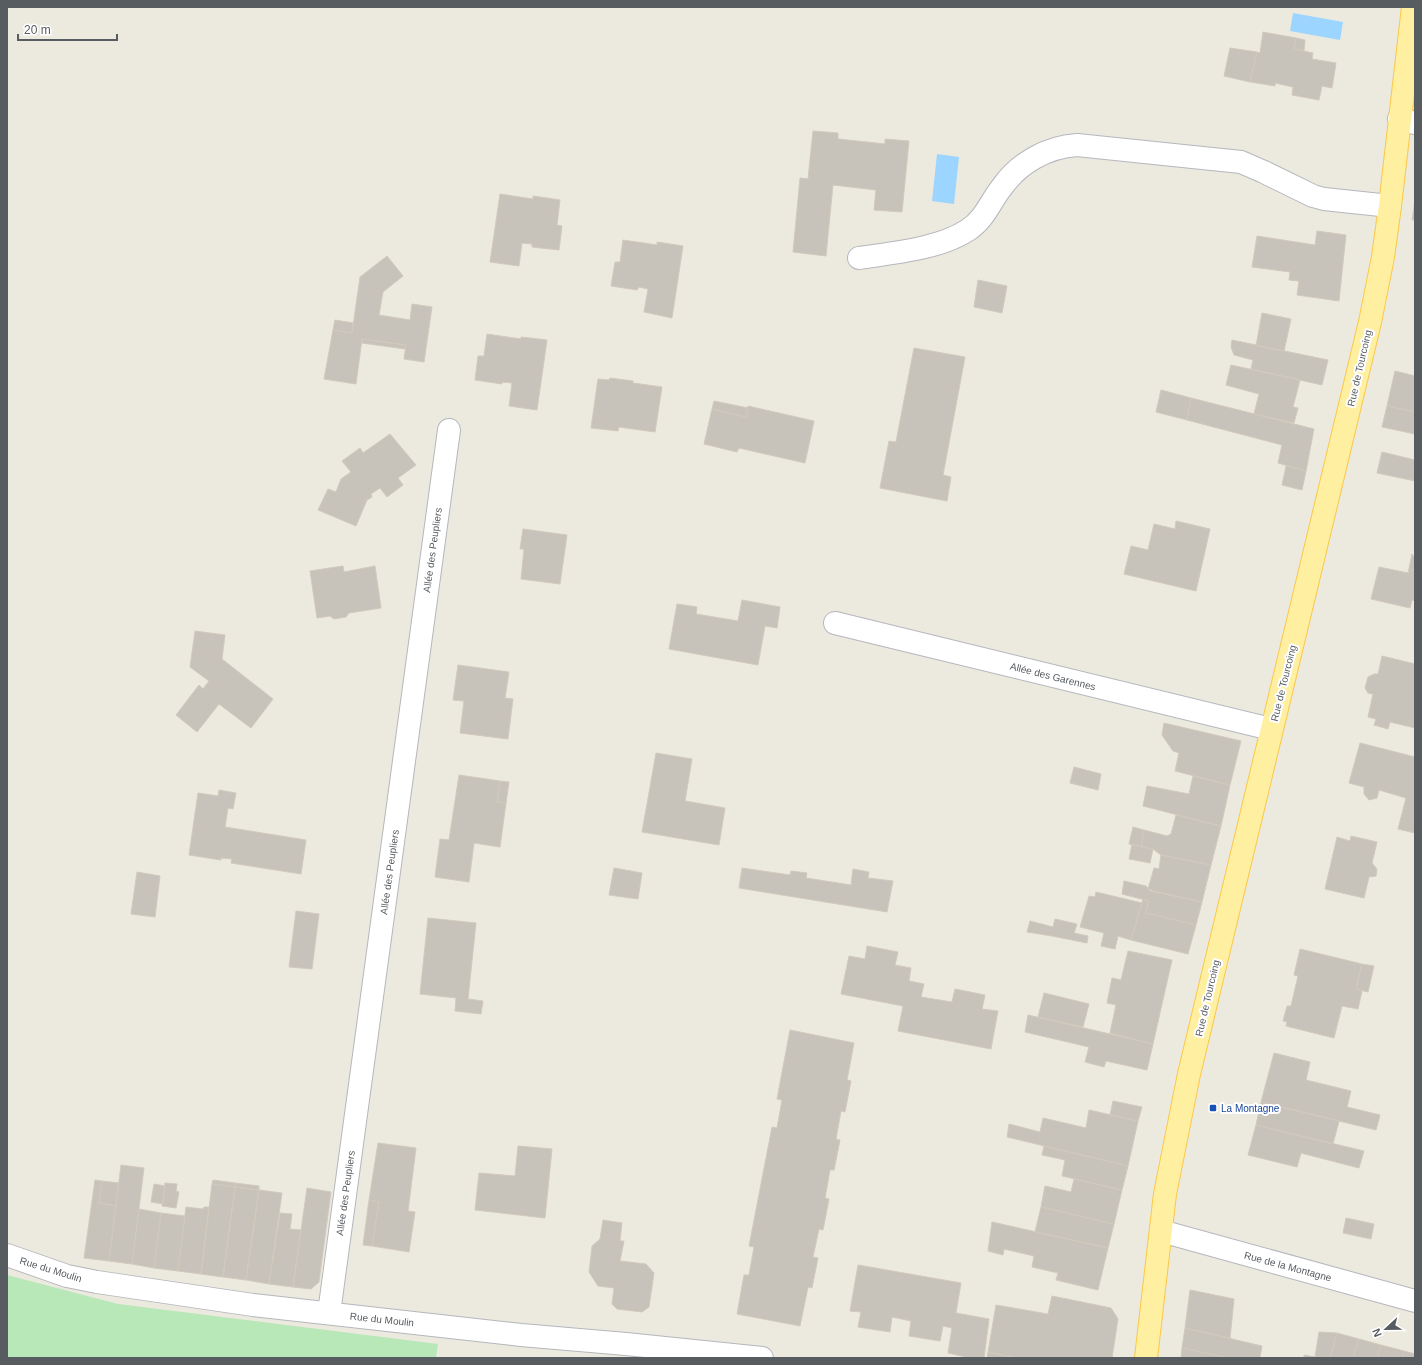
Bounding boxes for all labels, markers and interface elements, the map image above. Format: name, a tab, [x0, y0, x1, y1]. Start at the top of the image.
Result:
scale bar	[18, 16, 117, 42]
text: 20 m	[24, 23, 51, 37]
street label: Rue de Tourcoing	[1345, 329, 1374, 407]
street label: Allée des Peupliers	[421, 507, 444, 593]
street label: Rue de Tourcoing	[1269, 644, 1298, 722]
street label: Allée des Garennes	[1009, 661, 1097, 692]
street label: Allée des Peupliers	[378, 829, 401, 915]
street label: Rue de Tourcoing	[1193, 959, 1222, 1037]
marker: La Montagne	[1208, 1103, 1218, 1113]
place label: La Montagne	[1221, 1103, 1280, 1114]
street label: Allée des Peupliers	[334, 1150, 357, 1236]
street label: Rue de la Montagne	[1243, 1250, 1333, 1284]
street label: Rue du Moulin	[18, 1255, 83, 1284]
north arrow	[1366, 1309, 1406, 1349]
street label: Rue du Moulin	[349, 1311, 415, 1328]
text: N	[1370, 1327, 1384, 1339]

